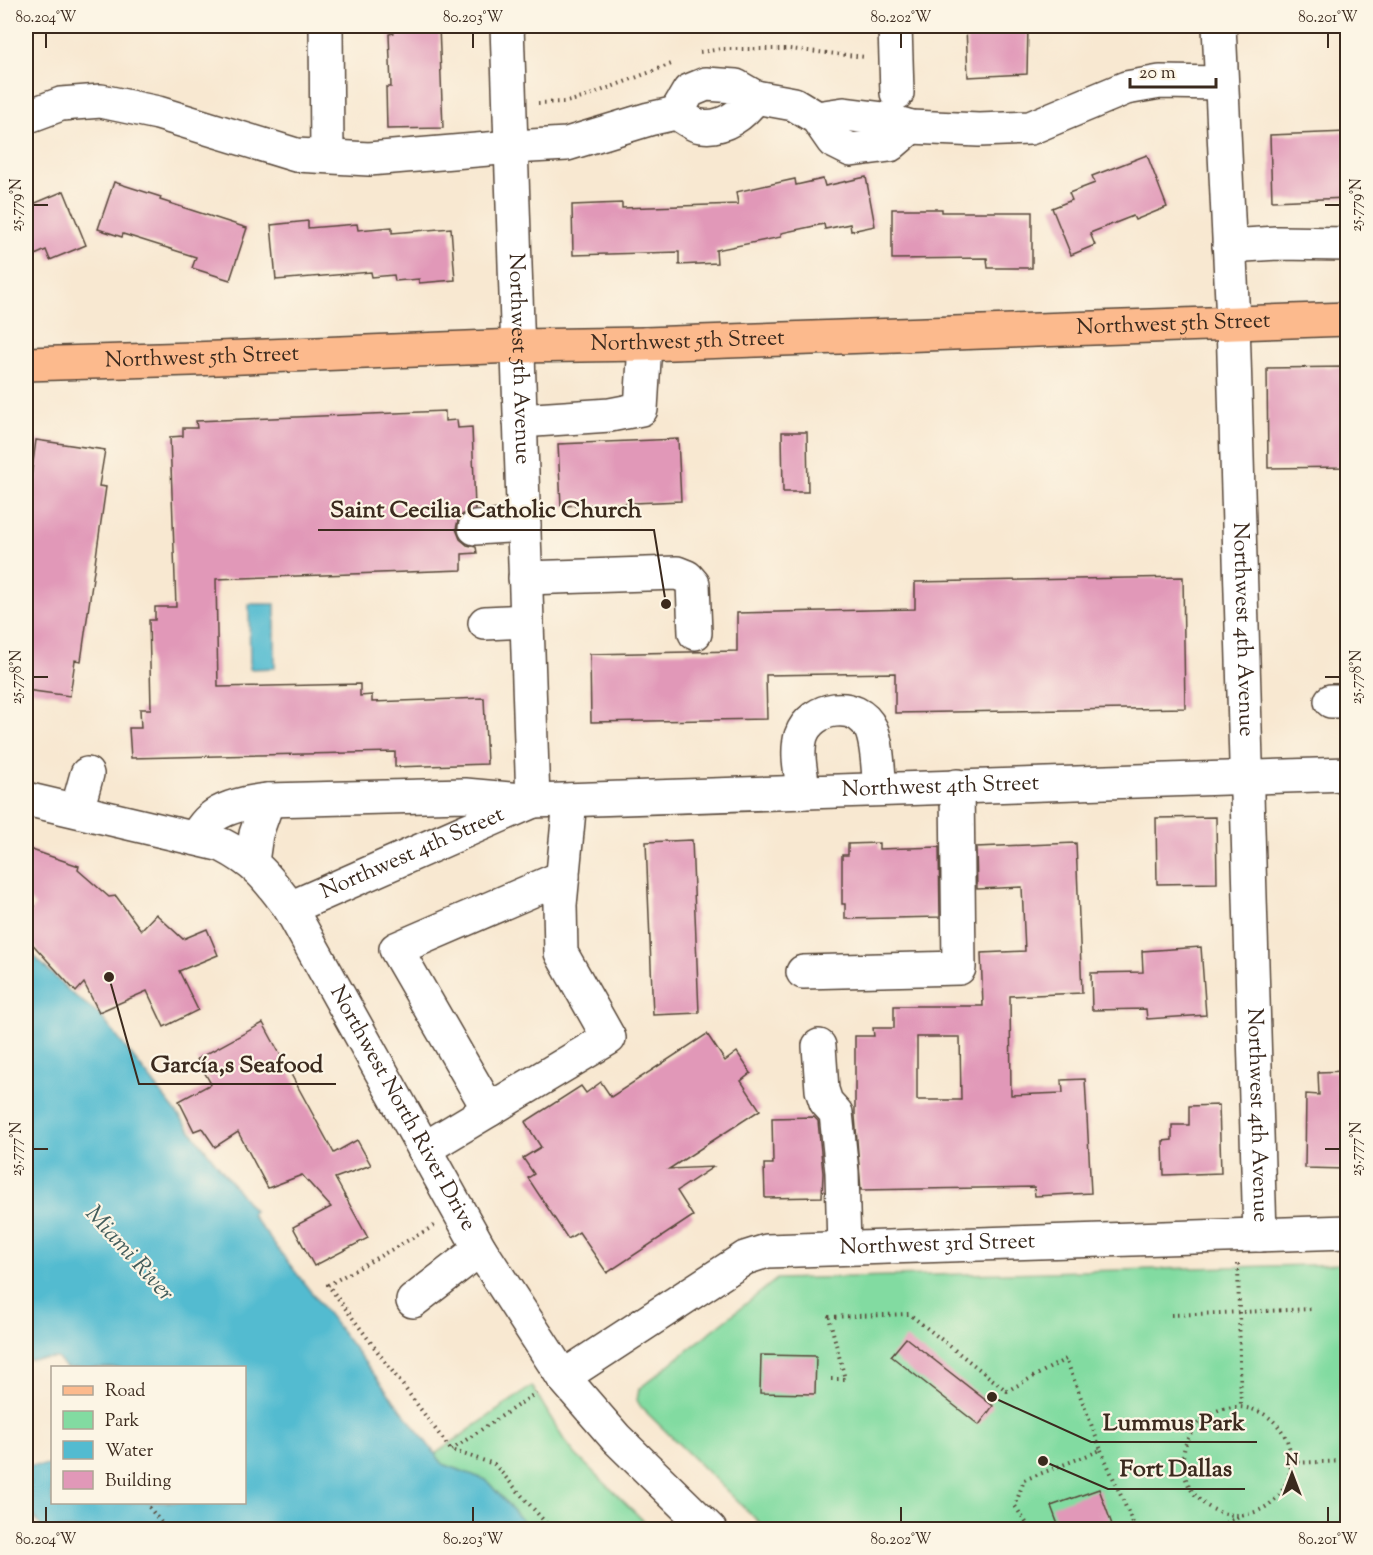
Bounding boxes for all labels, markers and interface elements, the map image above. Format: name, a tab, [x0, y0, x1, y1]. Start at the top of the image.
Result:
text: 80.204°W	[16, 8, 77, 29]
text: 80.203°W	[443, 8, 503, 29]
text: 80.202°W	[871, 8, 932, 29]
text: 80.201°W	[1298, 8, 1358, 29]
scale bar	[1130, 51, 1216, 89]
text: 20 m	[1139, 61, 1176, 87]
text: 25.779°N	[7, 178, 28, 232]
text: 25.779°N	[1347, 178, 1368, 232]
street label: Northwest 5th Avenue	[499, 253, 538, 465]
street label: Northwest 5th Street	[1076, 306, 1271, 345]
street label: Northwest 5th Street	[590, 323, 786, 361]
street label: Northwest 5th Street	[104, 339, 300, 378]
callout: Saint Cecilia Catholic Church	[318, 488, 654, 530]
text: Saint Cecilia Catholic Church	[330, 494, 643, 528]
street label: Northwest 4th Avenue	[1223, 522, 1261, 737]
text: 25.778°N	[7, 650, 28, 704]
text: 25.778°N	[1347, 650, 1368, 704]
street label: Northwest 4th Street	[841, 768, 1040, 807]
street label: Northwest 4th Street	[316, 799, 510, 908]
street label: Northwest North River Drive	[321, 980, 483, 1237]
street label: Northwest 4th Avenue	[1237, 1008, 1276, 1223]
callout: García,s Seafood	[139, 1042, 336, 1084]
text: García,s Seafood	[151, 1049, 324, 1083]
text: 25.777°N	[7, 1122, 28, 1176]
text: 25.777°N	[1347, 1122, 1368, 1176]
water label: Miami River	[77, 1198, 182, 1310]
street label: Northwest 3rd Street	[839, 1226, 1036, 1265]
legend	[51, 1366, 246, 1504]
text: Road	[105, 1379, 145, 1405]
callout: Lummus Park	[1091, 1400, 1257, 1442]
text: Lummus Park	[1103, 1407, 1246, 1441]
text: Park	[105, 1409, 140, 1435]
text: Water	[105, 1439, 154, 1465]
north arrow	[1262, 1444, 1322, 1504]
callout: Fort Dallas	[1108, 1447, 1245, 1489]
text: N	[1286, 1450, 1299, 1473]
text: Fort Dallas	[1120, 1453, 1232, 1487]
text: Building	[105, 1469, 171, 1495]
text: 80.204°W	[16, 1530, 77, 1551]
text: 80.203°W	[443, 1530, 503, 1551]
text: 80.202°W	[871, 1530, 932, 1551]
text: 80.201°W	[1298, 1530, 1358, 1551]

